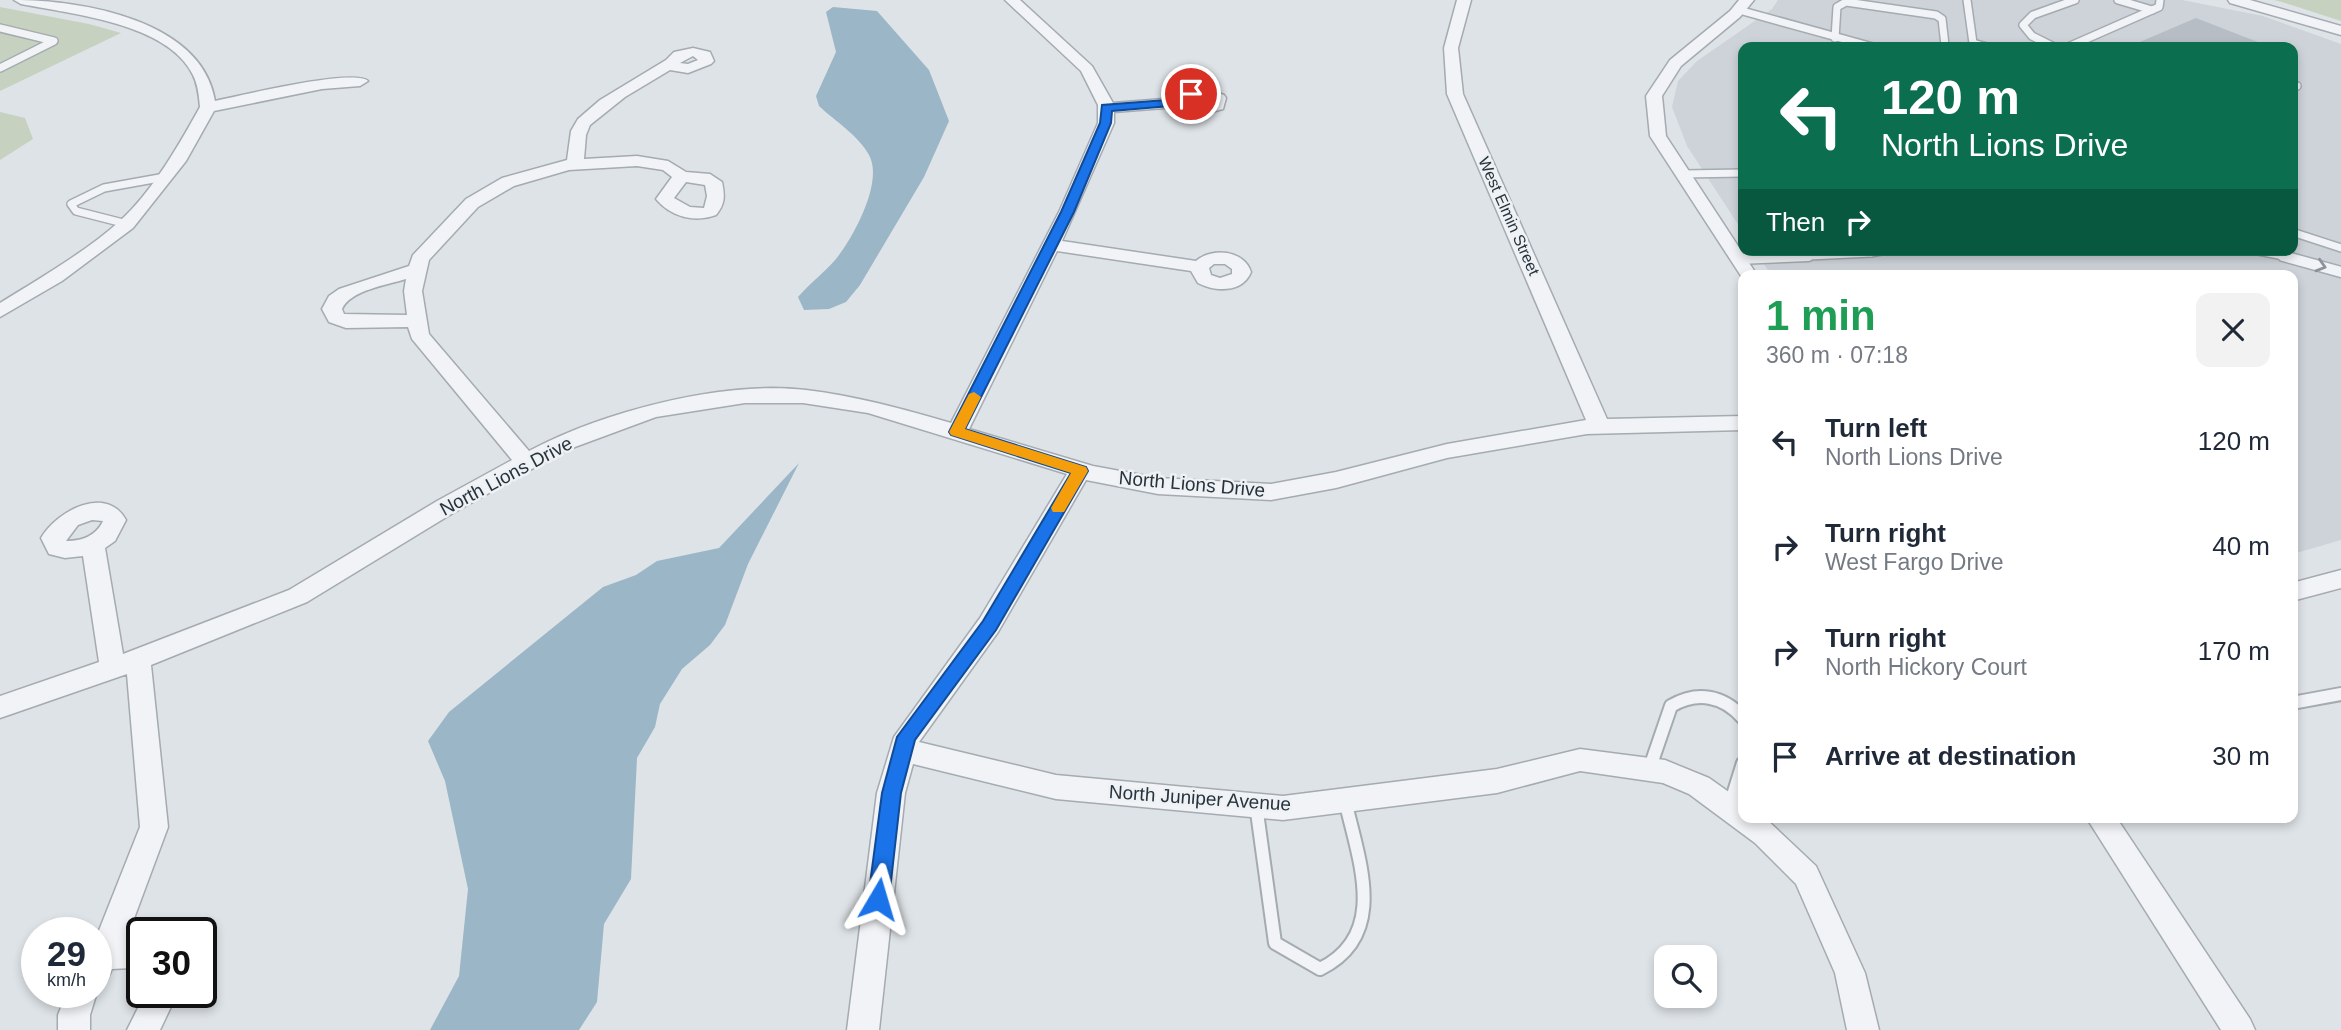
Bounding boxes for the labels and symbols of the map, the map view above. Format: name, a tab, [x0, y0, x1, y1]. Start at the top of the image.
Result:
pin	[1161, 64, 1221, 124]
street label: West Elmin Street	[1475, 154, 1543, 278]
one-way arrow	[2315, 257, 2327, 272]
street label: North Lions Drive	[436, 432, 576, 520]
street label: North Lions Drive	[1118, 467, 1266, 501]
street label: North Juniper Avenue	[1108, 781, 1292, 815]
position arrow	[841, 862, 915, 936]
speed limit sign: 30	[126, 917, 217, 1008]

